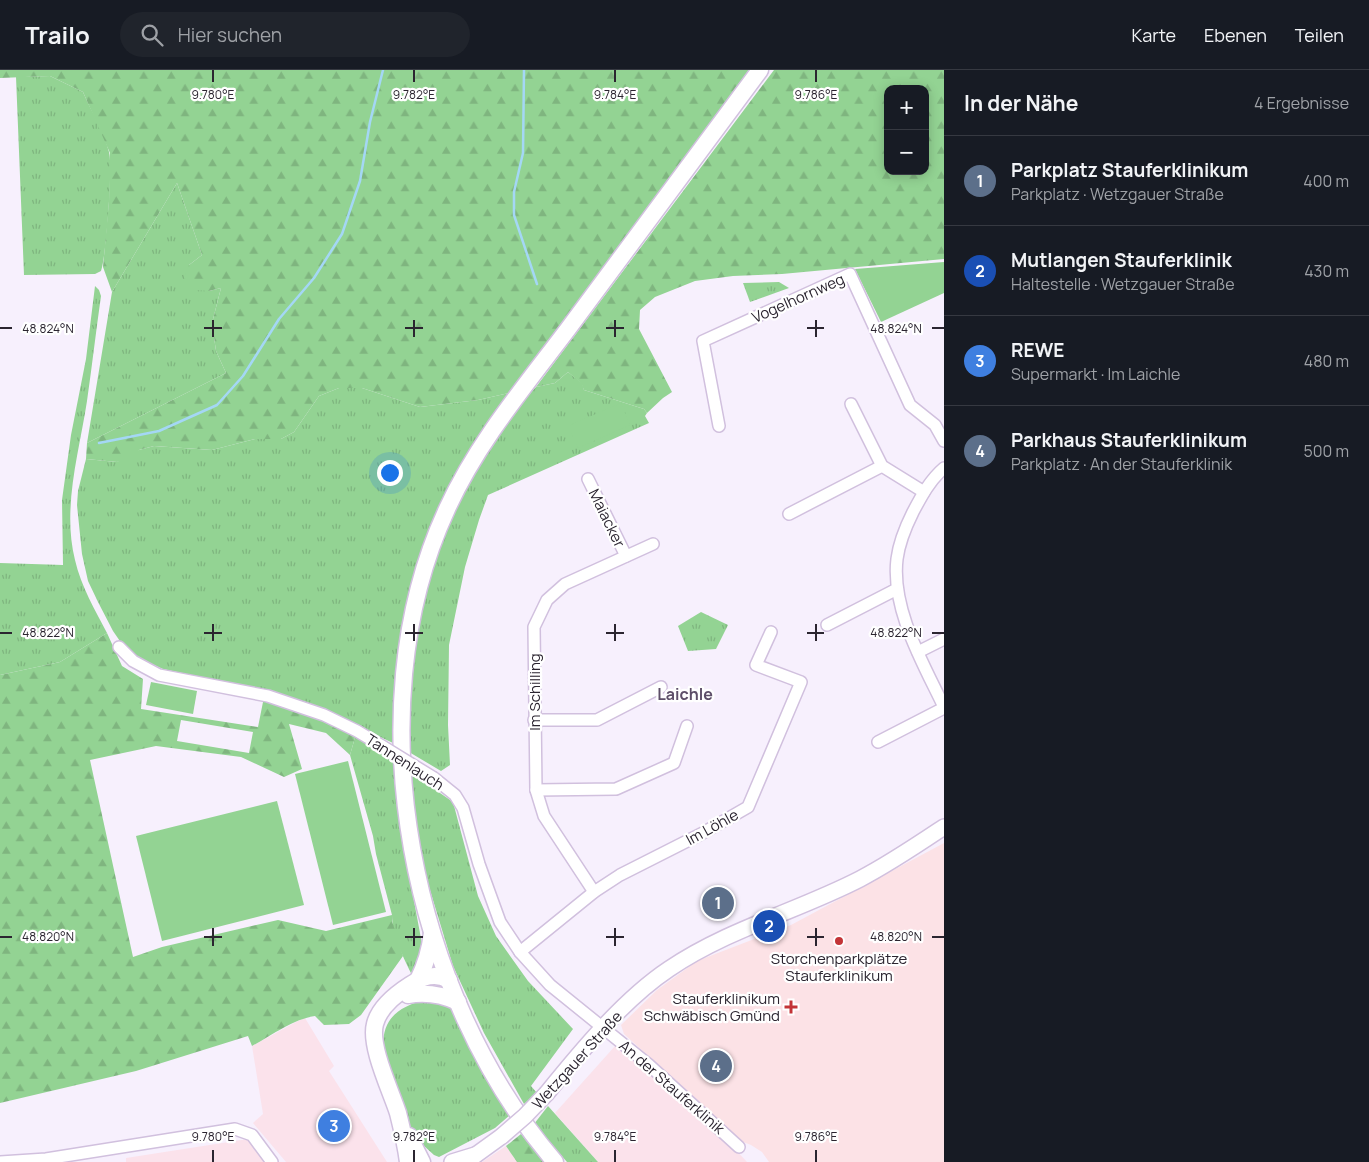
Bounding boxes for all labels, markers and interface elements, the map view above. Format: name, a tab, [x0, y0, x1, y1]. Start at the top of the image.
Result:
search box	[120, 12, 470, 57]
text: Trailo	[25, 18, 90, 51]
icon: search	[138, 21, 166, 49]
text: Hier suchen	[178, 22, 282, 48]
text: Karte	[1132, 23, 1176, 47]
text: Ebenen	[1204, 23, 1267, 47]
text: Teilen	[1295, 23, 1344, 47]
map controls	[884, 85, 929, 175]
button: +	[884, 85, 929, 130]
text: 9.780°E	[192, 86, 235, 103]
text: 9.782°E	[393, 86, 435, 103]
text: 9.784°E	[594, 86, 636, 103]
text: 9.786°E	[795, 86, 838, 103]
text: In der Nähe	[964, 89, 1078, 117]
text: 4 Ergebnisse	[1254, 92, 1349, 114]
button: −	[884, 130, 929, 175]
text: Parkplatz Stauferklinikum	[1011, 157, 1248, 183]
text: 1	[976, 170, 984, 192]
text: 400 m	[1303, 170, 1349, 192]
text: Parkplatz · Wetzgauer Straße	[1011, 183, 1224, 205]
text: Mutlangen Stauferklinik	[1011, 247, 1232, 273]
text: 2	[975, 260, 985, 282]
text: 430 m	[1304, 260, 1349, 282]
street label: Vogelhornweg	[748, 268, 848, 328]
text: Haltestelle · Wetzgauer Straße	[1011, 273, 1235, 295]
text: 48.824°N	[22, 320, 74, 337]
text: 48.824°N	[870, 320, 922, 337]
text: REWE	[1011, 337, 1064, 363]
text: 3	[975, 350, 985, 372]
text: 480 m	[1304, 350, 1349, 372]
text: Supermarkt · Im Laichle	[1011, 363, 1180, 385]
text: Parkhaus Stauferklinikum	[1011, 427, 1247, 453]
text: 4	[975, 440, 985, 462]
text: 500 m	[1303, 440, 1349, 462]
text: Parkplatz · An der Stauferklinik	[1011, 453, 1232, 475]
your location	[377, 460, 403, 486]
street label: Maiacker	[584, 485, 630, 551]
text: 48.822°N	[22, 624, 74, 641]
text: 48.822°N	[870, 624, 922, 641]
street label: Im Schilling	[524, 653, 545, 731]
district label: Laichle	[657, 683, 713, 705]
street label: Tannenlauch	[362, 729, 448, 795]
street label: Im Löhle	[682, 804, 742, 850]
pin: 1	[702, 884, 734, 922]
pin: 2	[753, 907, 785, 945]
text: 48.820°N	[22, 928, 74, 945]
text: 48.820°N	[870, 928, 922, 945]
marker: Storchenparkplätze Stauferklinikum	[833, 935, 845, 947]
place label: Storchenparkplätze Stauferklinikum	[771, 948, 908, 986]
place label: Stauferklinikum Schwäbisch Gmünd	[644, 988, 780, 1026]
marker: Stauferklinikum Schwäbisch Gmünd	[784, 1000, 798, 1014]
street label: Wetzgauer Straße	[527, 1006, 627, 1114]
street label: An der Stauferklinik	[615, 1035, 730, 1139]
pin: 4	[700, 1047, 732, 1085]
pin: 3	[318, 1107, 350, 1145]
text: 9.780°E	[192, 1128, 235, 1145]
text: 9.782°E	[393, 1128, 435, 1145]
text: 9.784°E	[594, 1128, 636, 1145]
text: 9.786°E	[795, 1128, 838, 1145]

